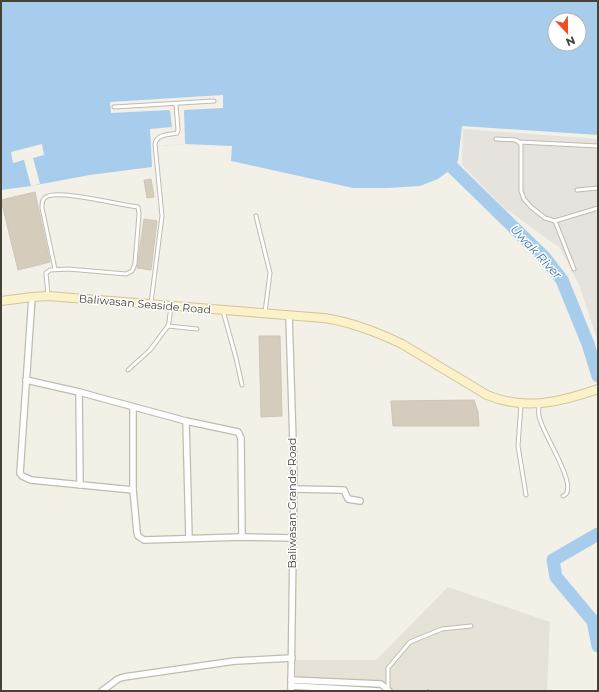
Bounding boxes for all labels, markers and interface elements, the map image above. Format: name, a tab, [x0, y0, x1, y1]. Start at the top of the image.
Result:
north arrow	[547, 12, 587, 52]
text: N	[564, 33, 577, 49]
water label: Uwak River	[508, 222, 565, 282]
street label: Baliwasan Seaside Road	[78, 291, 212, 317]
street label: Baliwasan Grande Road	[285, 438, 299, 568]

